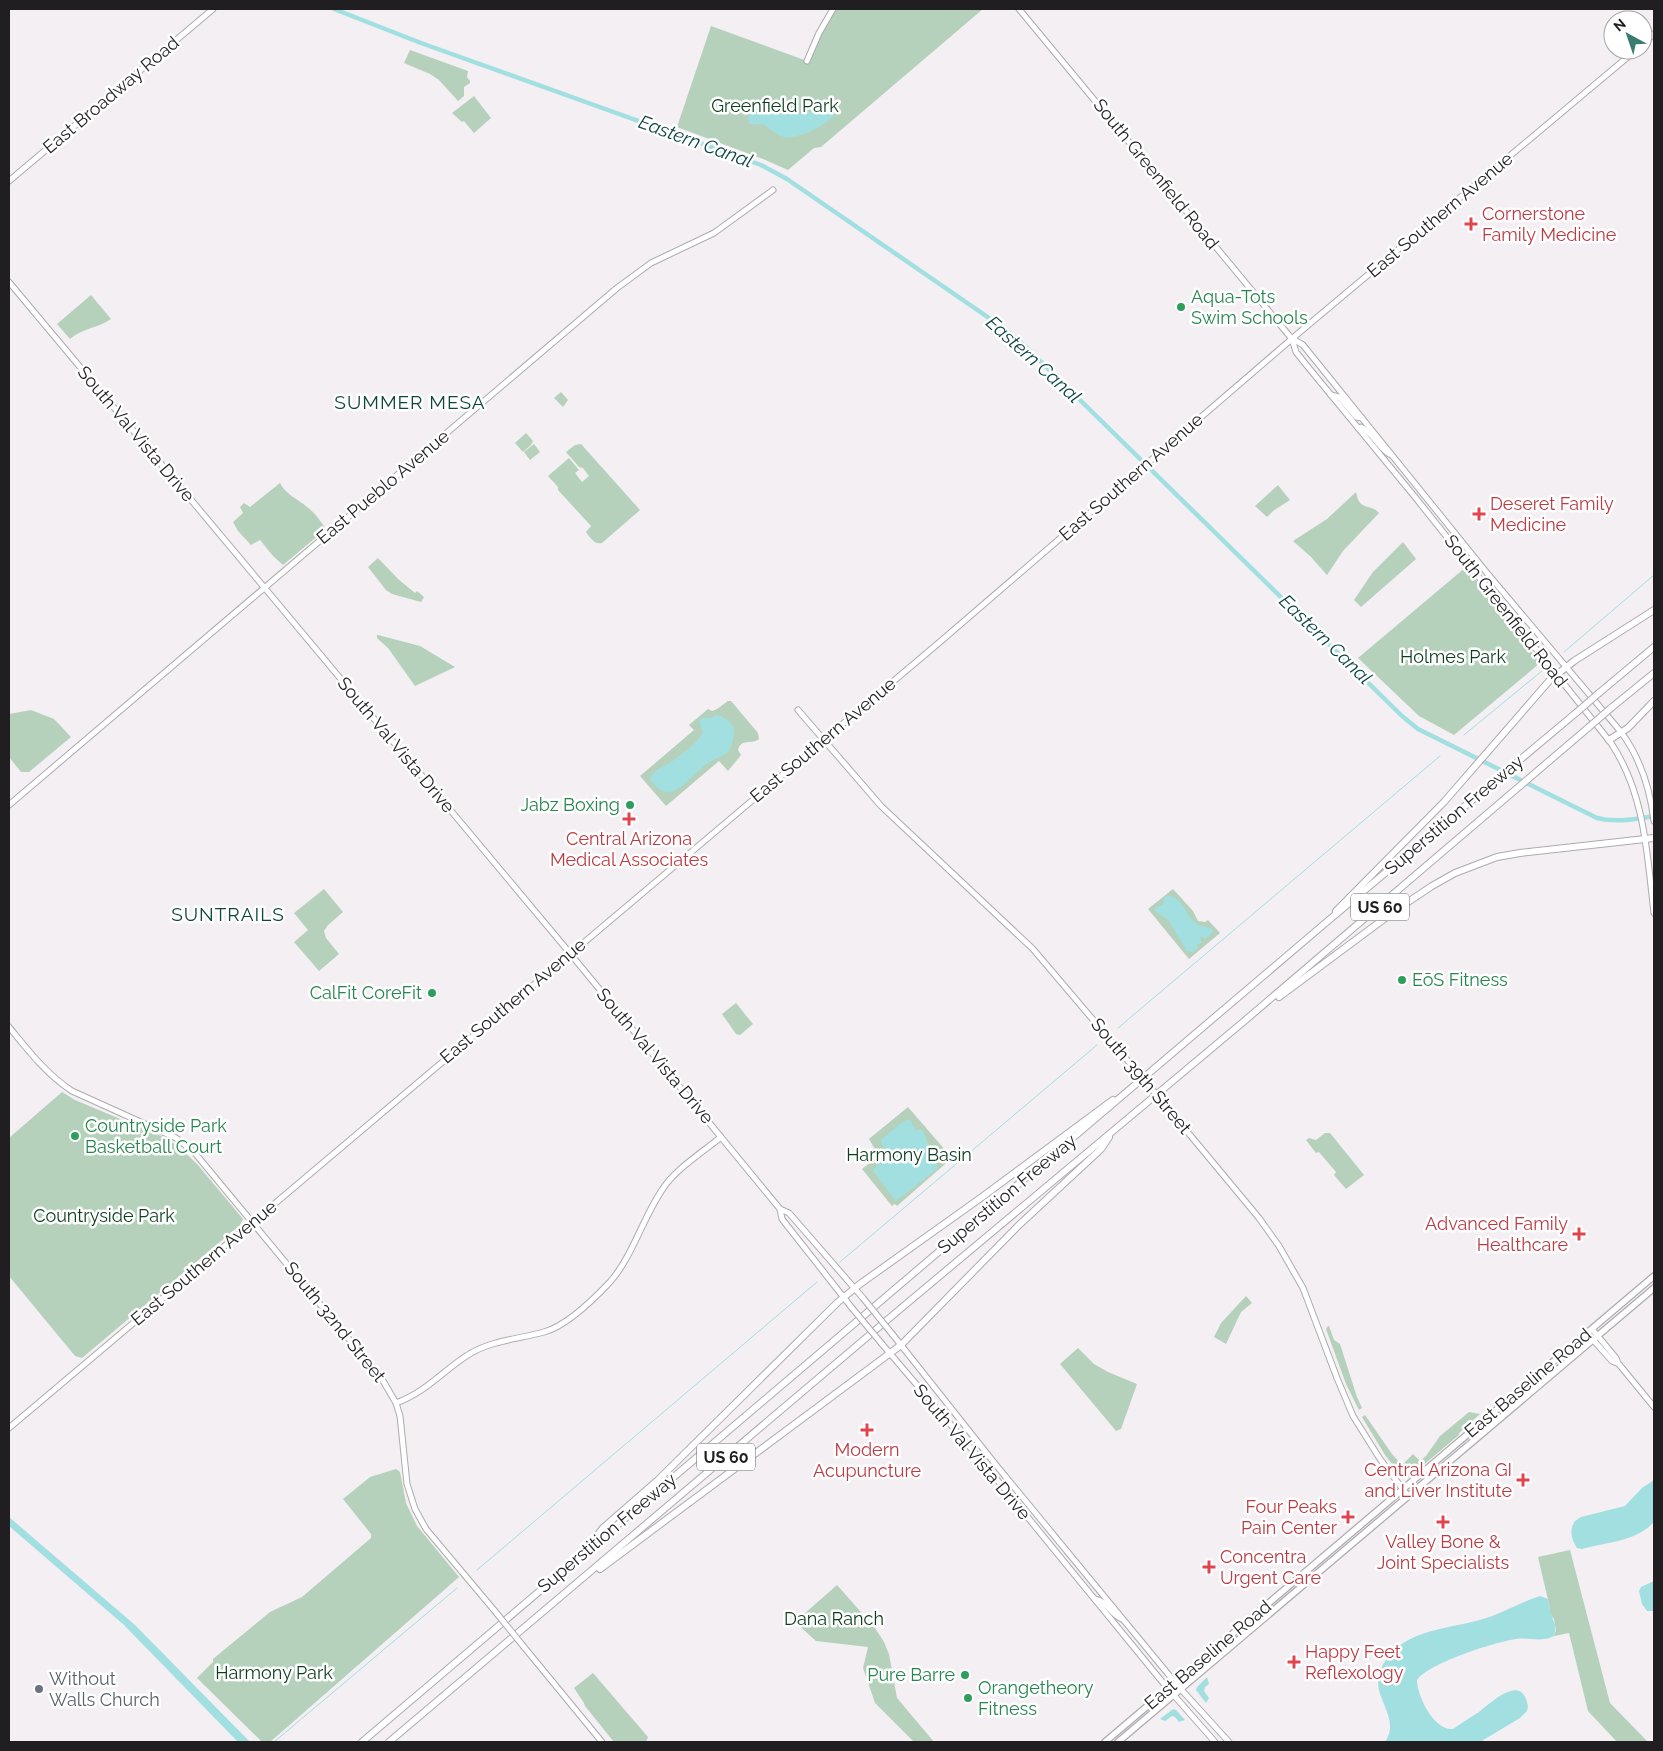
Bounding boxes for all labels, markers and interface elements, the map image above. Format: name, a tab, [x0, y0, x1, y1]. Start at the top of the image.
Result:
north arrow	[1603, 10, 1653, 60]
text: N	[1610, 15, 1629, 35]
street label: East Broadway Road	[39, 32, 183, 158]
street label: South Greenfield Road	[1089, 94, 1224, 253]
park label: Greenfield Park	[711, 95, 839, 116]
water label: Eastern Canal	[636, 110, 756, 172]
street label: East Southern Avenue	[1363, 147, 1517, 282]
place label: Cornerstone Family Medicine	[1482, 203, 1617, 245]
marker: Cornerstone Family Medicine	[1464, 217, 1478, 231]
place label: Aqua-Tots Swim Schools	[1191, 286, 1308, 328]
marker: Aqua-Tots Swim Schools	[1175, 301, 1187, 313]
water label: Eastern Canal	[982, 311, 1086, 407]
street label: South Val Vista Drive	[74, 362, 199, 506]
district label: SUMMER MESA	[334, 391, 486, 413]
street label: East Southern Avenue	[1055, 408, 1207, 545]
street label: East Pueblo Avenue	[312, 425, 453, 548]
place label: Deseret Family Medicine	[1490, 493, 1614, 535]
marker: Deseret Family Medicine	[1472, 507, 1486, 521]
street label: South Greenfield Road	[1440, 530, 1572, 691]
water label: Eastern Canal	[1275, 589, 1377, 689]
park label: Holmes Park	[1400, 646, 1506, 667]
street label: East Southern Avenue	[746, 672, 900, 807]
street label: South Val Vista Drive	[334, 673, 459, 817]
street label: Superstition Freeway	[1380, 750, 1527, 879]
place label: Jabz Boxing	[520, 794, 620, 815]
marker: Jabz Boxing	[624, 799, 636, 811]
marker: Central Arizona Medical Associates	[622, 812, 636, 826]
place label: Central Arizona Medical Associates	[550, 828, 708, 870]
road number: US 60	[1351, 894, 1409, 920]
district label: SUNTRAILS	[171, 903, 285, 925]
street label: East Southern Avenue	[436, 933, 590, 1068]
place label: EōS Fitness	[1412, 969, 1508, 990]
marker: EōS Fitness	[1396, 974, 1408, 986]
place label: CalFit CoreFit	[310, 982, 422, 1003]
street label: South Val Vista Drive	[593, 984, 718, 1128]
marker: CalFit CoreFit	[426, 987, 438, 999]
street label: South 39th Street	[1087, 1014, 1196, 1138]
place label: Countryside Park Basketball Court	[85, 1115, 227, 1157]
street label: Superstition Freeway	[933, 1129, 1080, 1258]
marker: Countryside Park Basketball Court	[69, 1130, 81, 1142]
park label: Harmony Basin	[846, 1144, 972, 1165]
street label: East Southern Avenue	[127, 1195, 281, 1330]
park label: Countryside Park	[33, 1205, 175, 1226]
place label: Advanced Family Healthcare	[1425, 1213, 1568, 1255]
marker: Advanced Family Healthcare	[1572, 1227, 1586, 1241]
street label: South 32nd Street	[280, 1257, 390, 1386]
street label: East Baseline Road	[1460, 1324, 1595, 1442]
street label: South Val Vista Drive	[910, 1380, 1035, 1524]
marker: Modern Acupuncture	[860, 1423, 874, 1437]
place label: Modern Acupuncture	[813, 1439, 921, 1481]
road number: US 60	[697, 1444, 755, 1470]
place label: Central Arizona GI and Liver Institute	[1364, 1459, 1512, 1501]
street label: Superstition Freeway	[533, 1468, 680, 1597]
marker: Central Arizona GI and Liver Institute	[1516, 1473, 1530, 1487]
place label: Four Peaks Pain Center	[1241, 1496, 1338, 1538]
marker: Four Peaks Pain Center	[1341, 1510, 1355, 1524]
marker: Valley Bone & Joint Specialists	[1436, 1515, 1450, 1529]
place label: Valley Bone & Joint Specialists	[1377, 1531, 1510, 1573]
place label: Concentra Urgent Care	[1220, 1546, 1321, 1588]
marker: Concentra Urgent Care	[1202, 1560, 1216, 1574]
street label: East Baseline Road	[1140, 1596, 1275, 1714]
park label: Dana Ranch	[784, 1608, 884, 1629]
place label: Happy Feet Reflexology	[1305, 1641, 1404, 1683]
marker: Happy Feet Reflexology	[1287, 1655, 1301, 1669]
park label: Harmony Park	[215, 1662, 333, 1683]
place label: Pure Barre	[867, 1664, 955, 1685]
place label: Without Walls Church	[49, 1668, 160, 1710]
marker: Pure Barre	[959, 1669, 971, 1681]
place label: Orangetheory Fitness	[978, 1677, 1094, 1719]
marker: Without Walls Church	[33, 1683, 45, 1695]
marker: Orangetheory Fitness	[962, 1692, 974, 1704]

